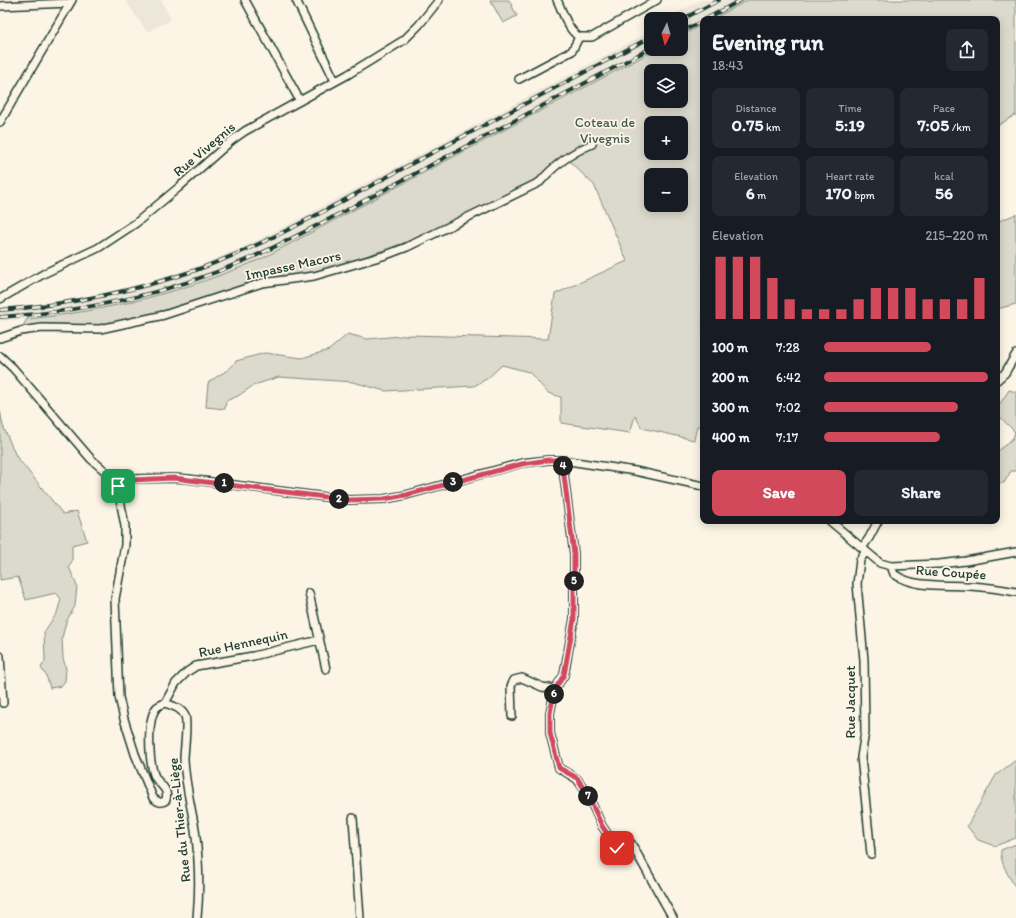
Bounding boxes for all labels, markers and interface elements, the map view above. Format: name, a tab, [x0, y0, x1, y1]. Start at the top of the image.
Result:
north arrow	[644, 12, 688, 56]
map controls	[644, 12, 688, 212]
text: Evening run	[712, 29, 824, 56]
button: share	[946, 29, 988, 71]
text: 18:43	[712, 58, 743, 73]
button: layers	[644, 64, 688, 108]
text: Distance	[735, 102, 777, 115]
text: Time	[838, 102, 862, 115]
text: Pace	[933, 102, 955, 115]
park label: Coteau de Vivegnis	[575, 114, 636, 147]
text: 0.75	[731, 115, 763, 135]
text: 5:19	[835, 115, 865, 135]
text: 7:05	[917, 115, 949, 135]
button: +	[644, 116, 688, 160]
street label: Rue Vivegnis	[170, 119, 239, 180]
text: km	[763, 121, 781, 134]
text: /km	[949, 121, 971, 134]
button: −	[644, 168, 688, 212]
text: Elevation	[734, 170, 778, 183]
text: Heart rate	[826, 170, 874, 183]
text: kcal	[934, 170, 954, 183]
text: 6	[746, 183, 755, 203]
text: 170	[825, 183, 852, 203]
text: 56	[935, 183, 953, 203]
text: m	[755, 189, 766, 202]
text: bpm	[852, 189, 875, 202]
text: Elevation	[712, 228, 764, 243]
text: 215–220 m	[926, 228, 988, 243]
street label: Impasse Macors	[244, 247, 342, 284]
text: 100 m	[712, 340, 748, 355]
text: 7:28	[776, 340, 800, 355]
text: 200 m	[712, 370, 749, 385]
text: 6:42	[776, 370, 801, 385]
text: 300 m	[712, 400, 749, 415]
text: 7:02	[776, 400, 800, 415]
text: 400 m	[712, 430, 750, 445]
text: 7:17	[776, 430, 798, 445]
pin: 4	[553, 456, 573, 476]
text: 4	[560, 459, 566, 472]
pin	[101, 469, 135, 503]
button: Save	[712, 470, 846, 516]
button: Share	[854, 470, 988, 516]
pin: 3	[443, 472, 463, 492]
pin: 1	[214, 473, 234, 493]
icon: arrive	[107, 475, 129, 497]
text: 3	[450, 475, 456, 488]
text: 1	[221, 476, 227, 489]
pin: 2	[329, 489, 349, 509]
text: 2	[336, 492, 342, 505]
street label: Rue Coupée	[915, 562, 987, 583]
pin: 5	[564, 571, 584, 591]
text: 5	[571, 574, 577, 587]
street label: Rue Hennequin	[197, 626, 289, 661]
street label: Rue Jacquet	[842, 665, 859, 739]
pin: 6	[544, 684, 564, 704]
text: 6	[551, 687, 557, 700]
street label: Rue du Thier-à-Liège	[164, 757, 194, 883]
pin: 7	[578, 786, 598, 806]
text: 7	[585, 789, 591, 802]
pin	[600, 831, 634, 865]
icon: check	[606, 837, 628, 859]

